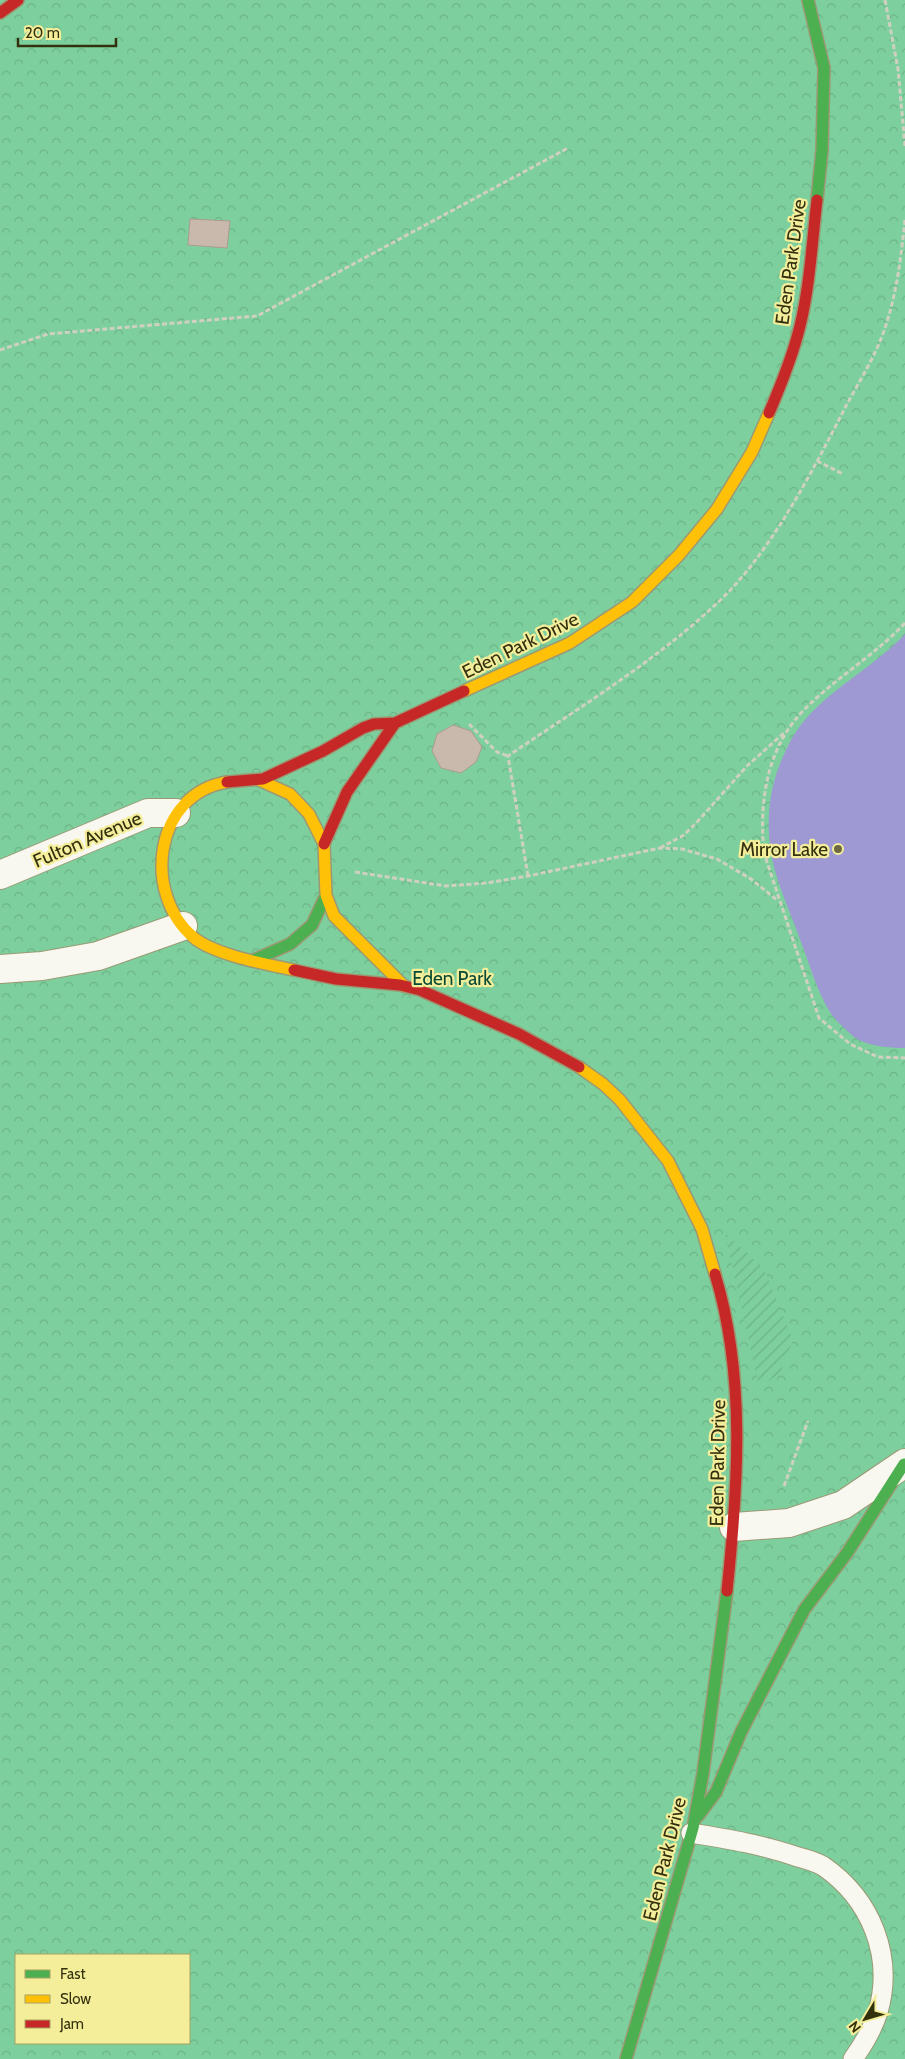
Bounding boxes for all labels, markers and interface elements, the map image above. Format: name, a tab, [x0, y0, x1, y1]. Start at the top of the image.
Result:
scale bar	[18, 15, 115, 47]
text: 20 m	[25, 24, 60, 42]
street label: Eden Park Drive	[770, 198, 811, 326]
street label: Eden Park Drive	[458, 607, 582, 684]
street label: Fulton Avenue	[30, 806, 145, 873]
place label: Mirror Lake	[740, 838, 828, 861]
marker: Mirror Lake	[832, 843, 844, 855]
park label: Eden Park	[412, 967, 492, 990]
street label: Eden Park Drive	[705, 1399, 730, 1526]
street label: Eden Park Drive	[638, 1795, 691, 1923]
legend	[15, 1954, 190, 2044]
text: Fast	[60, 1965, 85, 1983]
text: Slow	[60, 1990, 91, 2008]
north arrow	[840, 1994, 890, 2044]
text: Jam	[59, 2015, 84, 2033]
text: N	[845, 2018, 865, 2036]

